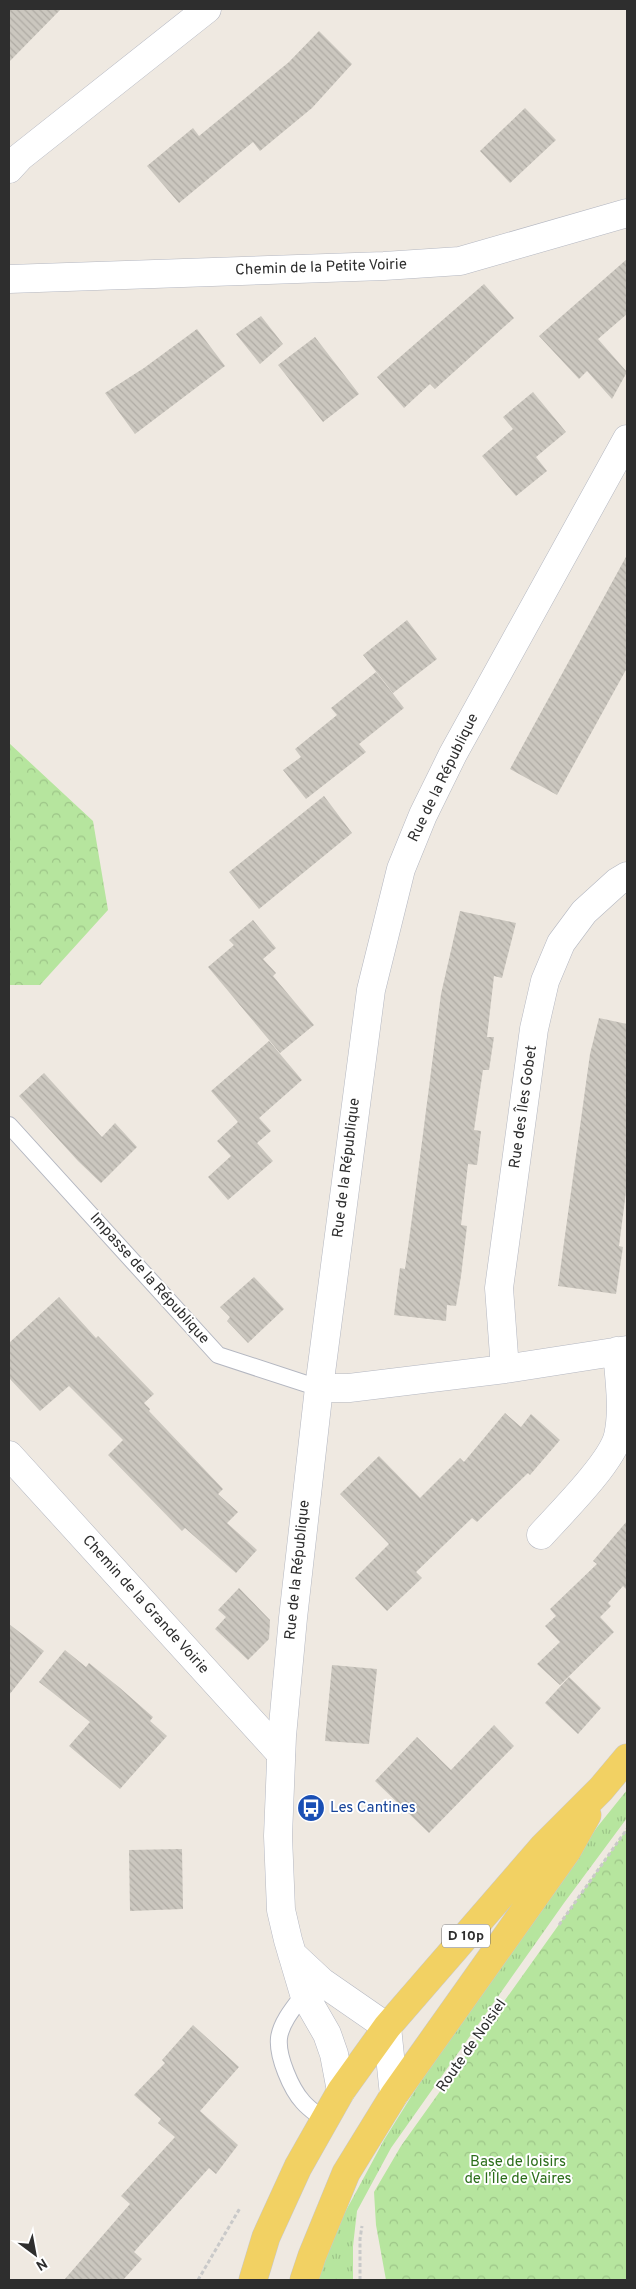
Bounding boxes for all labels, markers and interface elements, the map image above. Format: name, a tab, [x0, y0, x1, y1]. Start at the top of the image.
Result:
street label: Chemin de la Petite Voirie	[235, 256, 407, 280]
street label: Rue de la République	[405, 711, 483, 845]
street label: Rue des Îles Gobet	[505, 1044, 542, 1170]
street label: Rue de la République	[329, 1097, 365, 1239]
street label: Impasse de la République	[85, 1209, 213, 1349]
street label: Rue de la République	[281, 1499, 315, 1641]
street label: Chemin de la Grande Voirie	[77, 1532, 213, 1678]
bus stop icon: Les Cantines	[296, 1793, 326, 1823]
place label: Les Cantines	[330, 1799, 416, 1818]
road number: D 10p	[442, 1924, 490, 1948]
street label: Route de Noisiel	[433, 1996, 511, 2096]
park label: Base de loisirs de l'Île de Vaires	[464, 2153, 572, 2189]
north arrow	[10, 2229, 60, 2279]
text: N	[32, 2254, 50, 2274]

